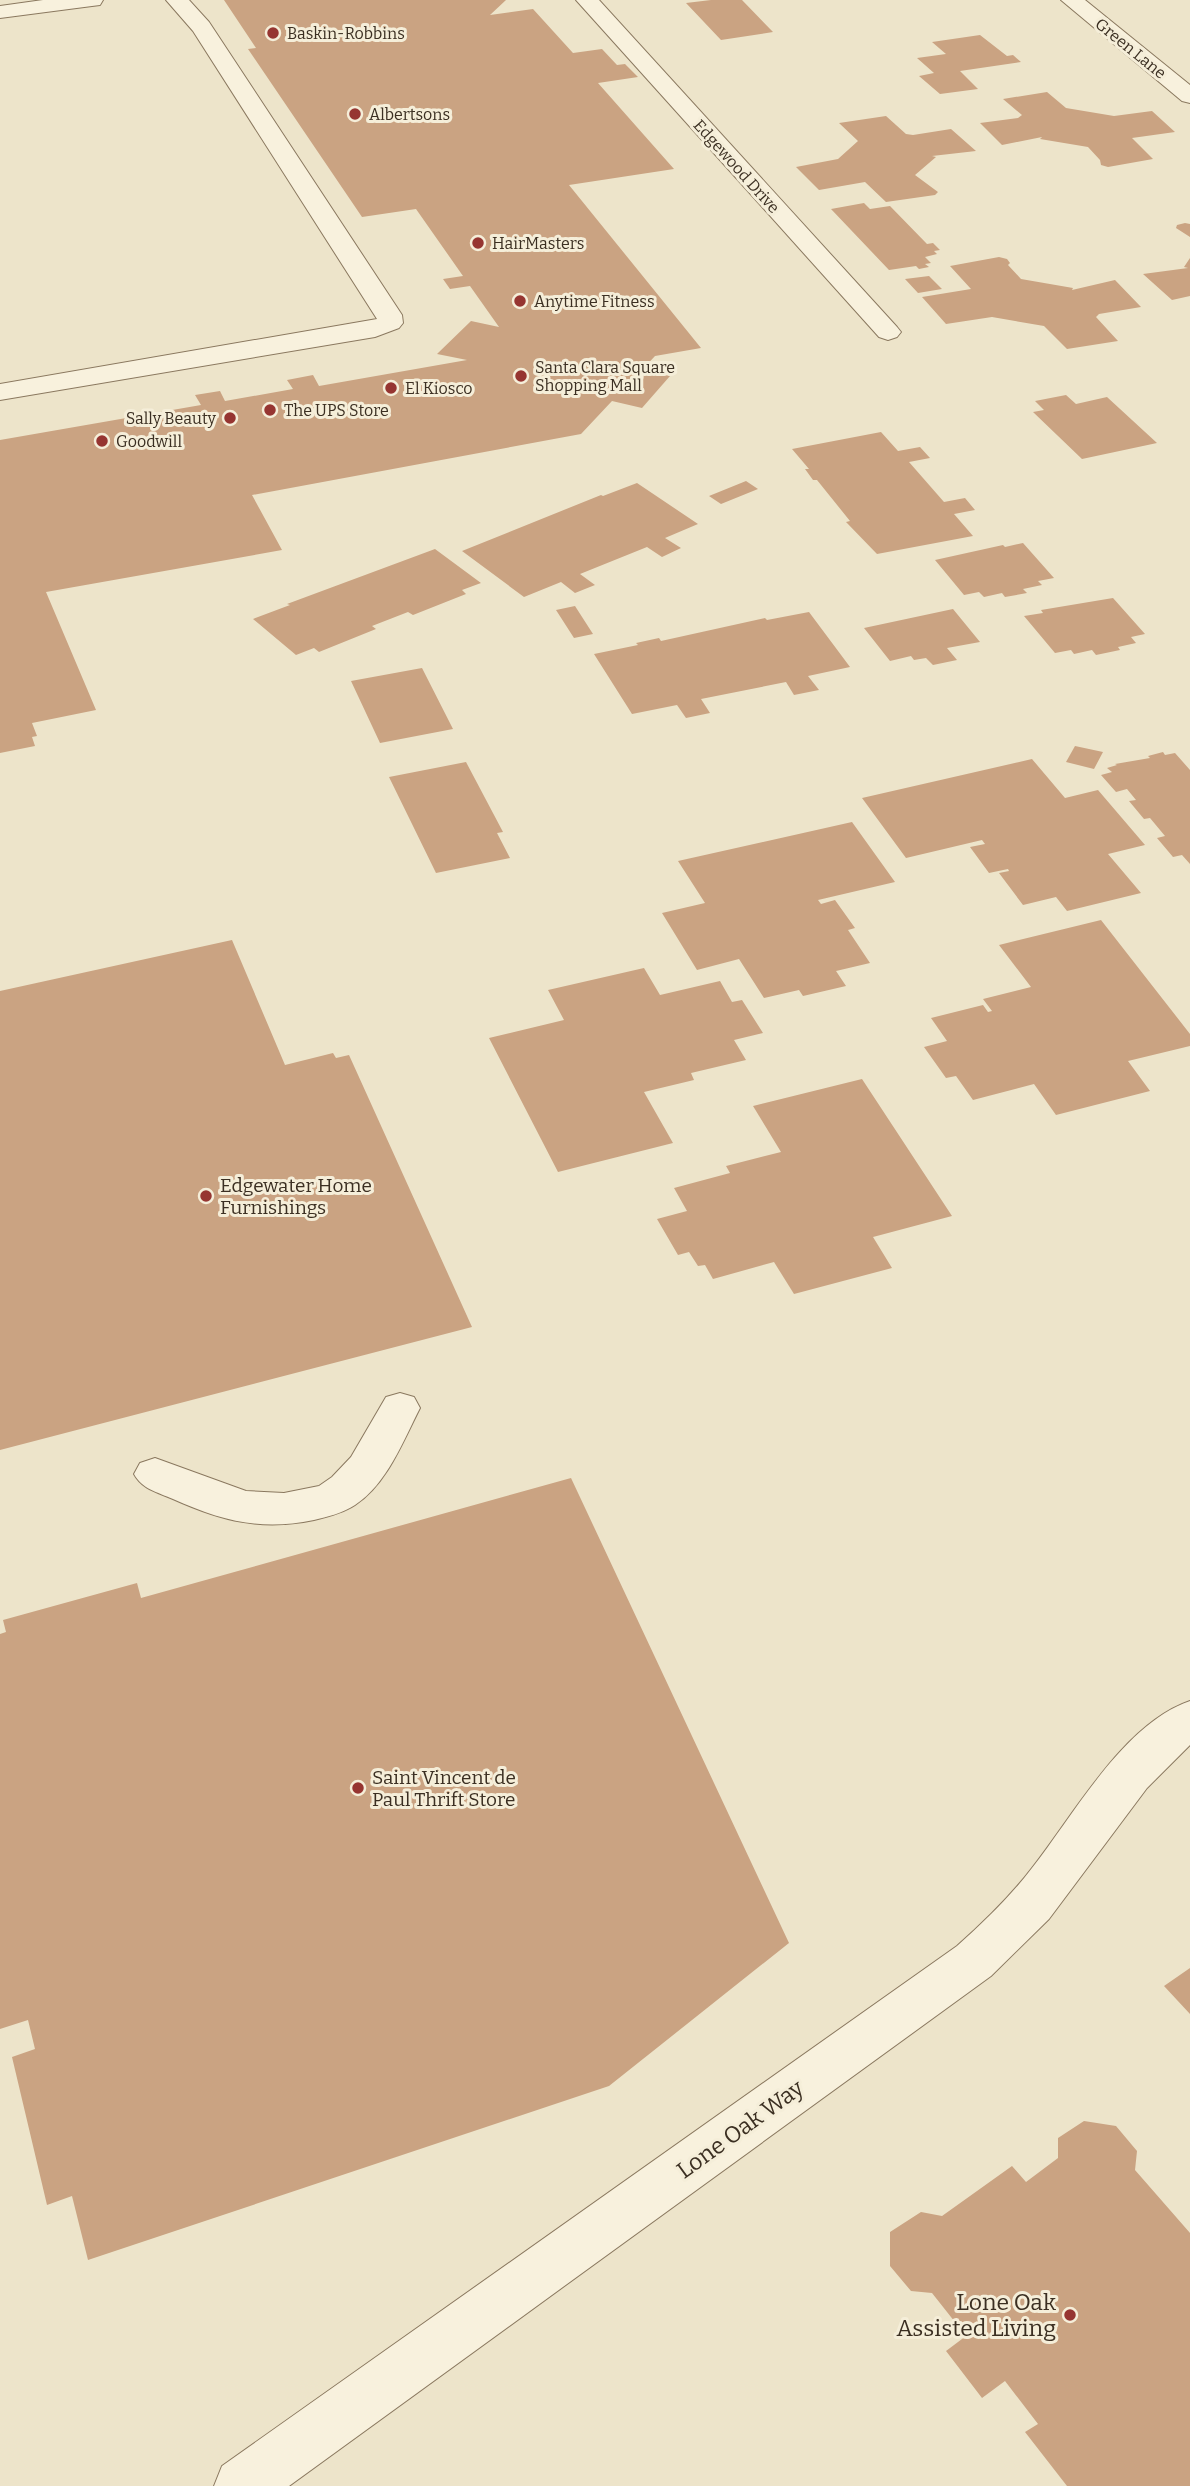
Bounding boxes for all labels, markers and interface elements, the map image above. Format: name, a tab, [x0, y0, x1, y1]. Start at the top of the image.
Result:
street label: Green Lane	[1091, 14, 1170, 83]
place label: Baskin-Robbins	[287, 24, 405, 43]
marker: Baskin-Robbins	[265, 25, 281, 41]
place label: Albertsons	[369, 105, 450, 124]
marker: Albertsons	[347, 106, 363, 122]
street label: Edgewood Drive	[690, 116, 784, 217]
place label: HairMasters	[492, 234, 584, 253]
marker: HairMasters	[470, 235, 486, 251]
place label: Anytime Fitness	[534, 292, 655, 311]
marker: Anytime Fitness	[512, 293, 528, 309]
place label: Santa Clara Square Shopping Mall	[535, 358, 675, 395]
marker: Santa Clara Square Shopping Mall	[513, 368, 529, 384]
place label: El Kiosco	[405, 379, 473, 398]
marker: El Kiosco	[383, 380, 399, 396]
place label: The UPS Store	[284, 401, 389, 420]
marker: The UPS Store	[262, 402, 278, 418]
place label: Sally Beauty	[126, 409, 217, 428]
marker: Sally Beauty	[222, 410, 238, 426]
place label: Goodwill	[116, 432, 182, 451]
marker: Goodwill	[94, 433, 110, 449]
place label: Edgewater Home Furnishings	[220, 1174, 372, 1219]
marker: Edgewater Home Furnishings	[198, 1188, 214, 1204]
place label: Saint Vincent de Paul Thrift Store	[372, 1766, 516, 1811]
marker: Saint Vincent de Paul Thrift Store	[350, 1780, 366, 1796]
street label: Lone Oak Way	[671, 2073, 810, 2184]
place label: Lone Oak Assisted Living	[896, 2288, 1056, 2342]
marker: Lone Oak Assisted Living	[1062, 2307, 1078, 2323]

